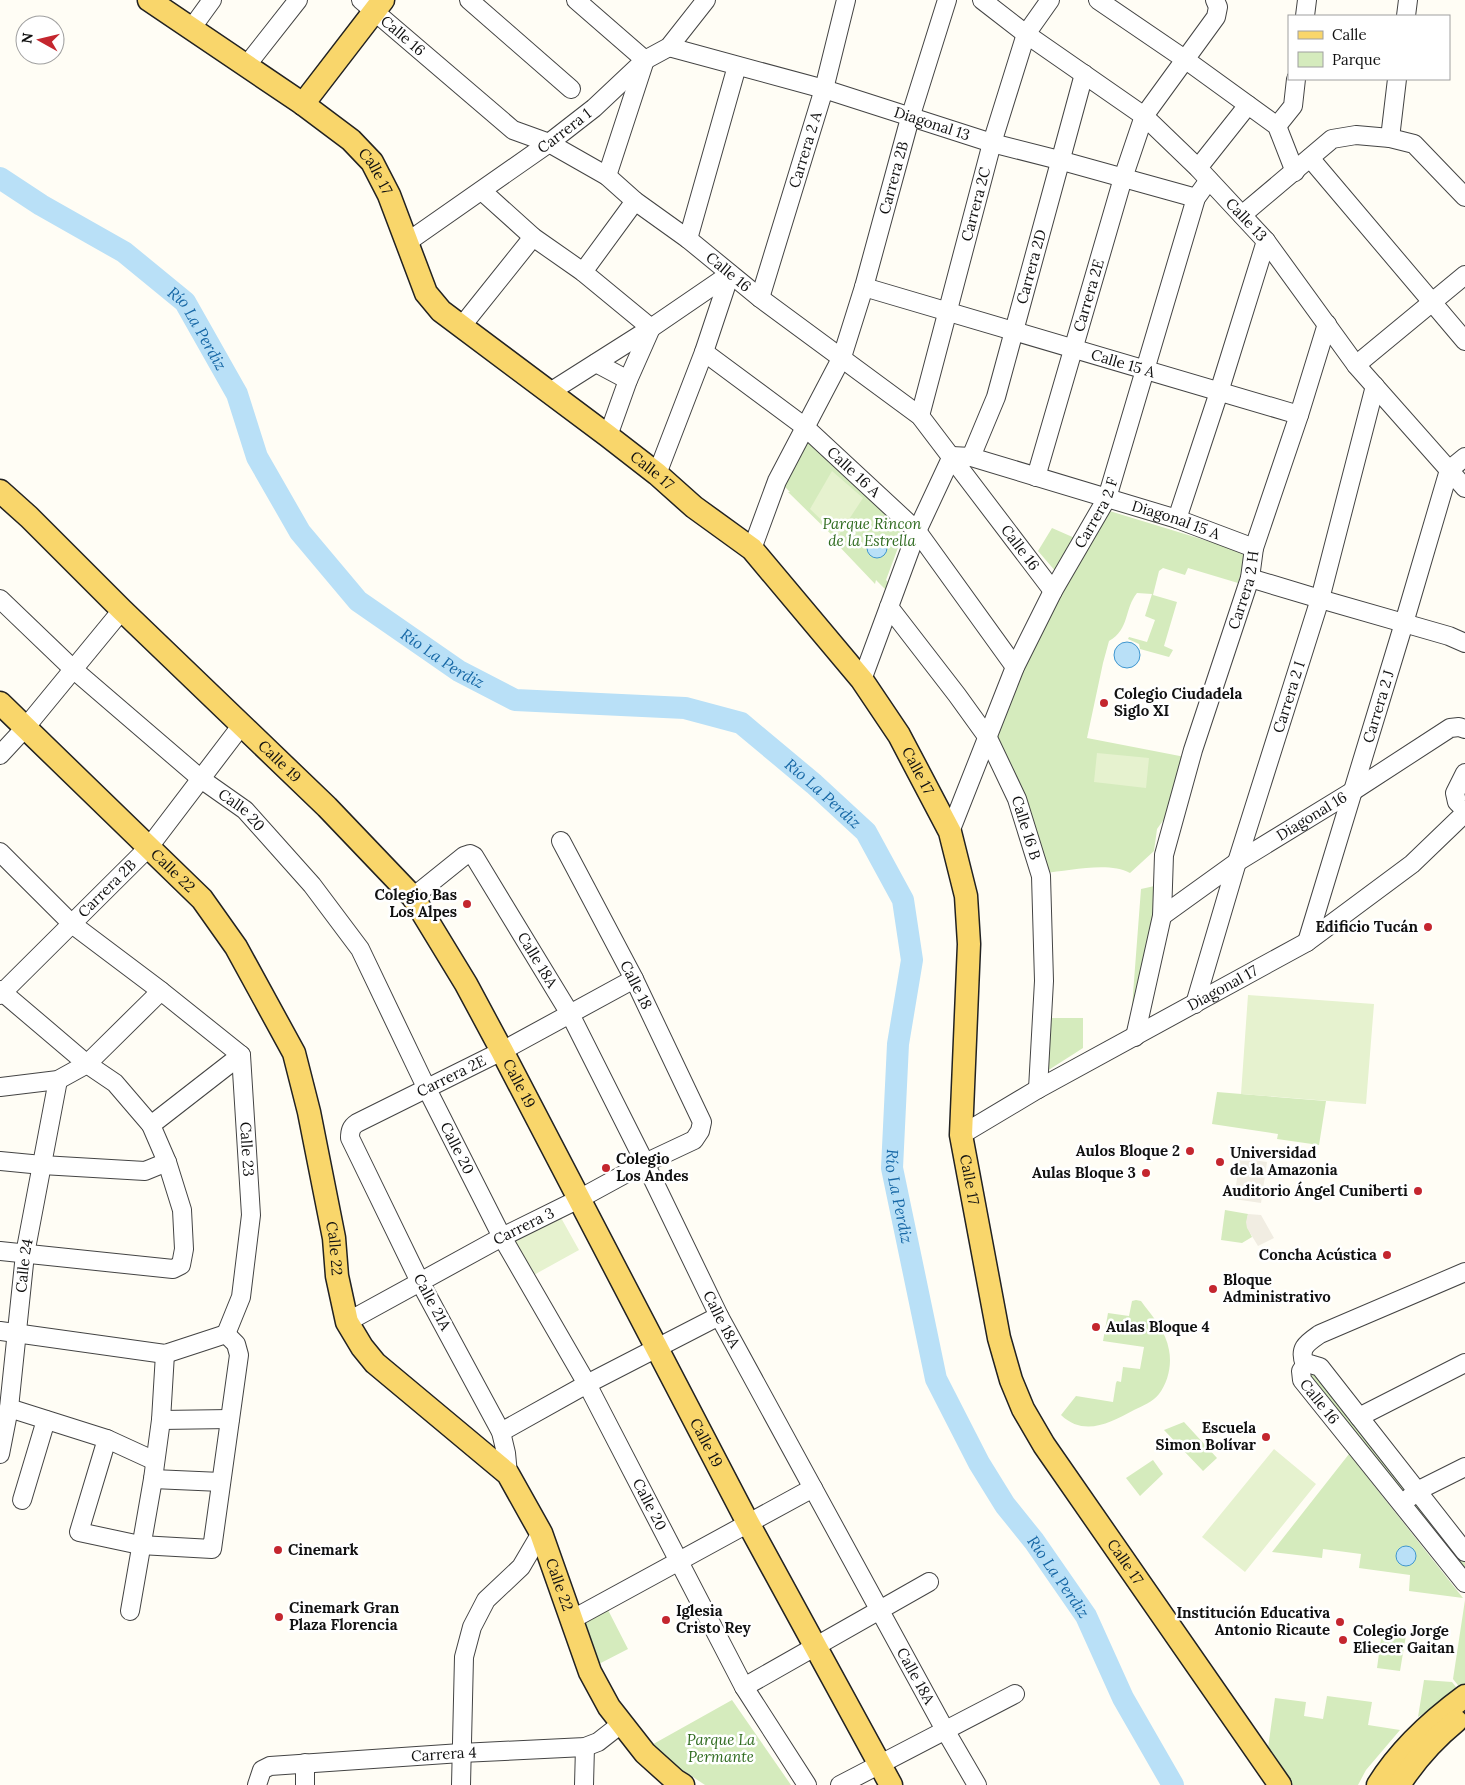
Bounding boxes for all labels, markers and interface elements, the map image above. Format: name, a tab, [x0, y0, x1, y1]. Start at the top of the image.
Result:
street label: Calle 16	[377, 11, 429, 60]
north arrow	[15, 15, 65, 65]
legend	[1288, 15, 1450, 80]
text: Calle	[1332, 25, 1367, 44]
text: N	[17, 31, 37, 45]
text: Parque	[1332, 50, 1381, 69]
street label: Diagonal 13	[892, 102, 973, 144]
street label: Carrera 1	[534, 104, 595, 157]
street label: Carrera 2 A	[784, 109, 826, 190]
street label: Carrera 2B	[874, 139, 912, 216]
street label: Calle 17	[355, 144, 397, 198]
street label: Carrera 2C	[956, 164, 994, 243]
street label: Calle 13	[1222, 194, 1271, 245]
street label: Carrera 2D	[1012, 227, 1050, 306]
street label: Calle 16	[702, 248, 755, 296]
street label: Carrera 2E	[1069, 257, 1108, 334]
water label: Río La Perdiz	[164, 282, 231, 374]
street label: Calle 15 A	[1089, 345, 1158, 382]
street label: Calle 16 A	[823, 442, 885, 502]
street label: Calle 17	[627, 447, 678, 494]
street label: Carrera 2 F	[1070, 475, 1122, 552]
street label: Diagonal 15 A	[1130, 496, 1223, 544]
park label: Parque Rincon de la Estrella	[822, 514, 922, 550]
street label: Calle 16	[997, 521, 1044, 574]
street label: Carrera 2 H	[1224, 550, 1263, 632]
water label: Río La Perdiz	[397, 624, 488, 692]
street label: Carrera 2 I	[1268, 659, 1309, 735]
street label: Carrera 2 J	[1358, 667, 1398, 745]
place label: Colegio Ciudadela Siglo XI	[1114, 684, 1242, 720]
marker: Colegio Ciudadela Siglo XI	[1098, 697, 1110, 709]
street label: Calle 19	[254, 736, 305, 786]
street label: Calle 17	[898, 743, 938, 797]
water label: Río La Perdiz	[781, 754, 866, 833]
street label: Calle 20	[215, 784, 269, 835]
street label: Diagonal 16	[1273, 787, 1350, 845]
street label: Calle 16 B	[1008, 793, 1045, 862]
street label: Calle 22	[147, 845, 200, 896]
street label: Carrera 2B	[74, 855, 140, 921]
place label: Colegio Bas Los Alpes	[374, 885, 457, 921]
marker: Colegio Bas Los Alpes	[461, 898, 473, 910]
place label: Edificio Tucán	[1316, 917, 1418, 936]
marker: Edificio Tucán	[1422, 921, 1434, 933]
street label: Calle 18A	[513, 928, 562, 992]
street label: Calle 18	[616, 957, 657, 1012]
street label: Diagonal 17	[1184, 961, 1261, 1015]
street label: Carrera 2E	[413, 1051, 489, 1101]
street label: Calle 19	[499, 1056, 540, 1111]
street label: Calle 20	[436, 1119, 479, 1177]
street label: Calle 23	[236, 1121, 259, 1177]
place label: Aulos Bloque 2	[1076, 1141, 1180, 1160]
place label: Universidad de la Amazonia	[1230, 1143, 1338, 1179]
marker: Aulos Bloque 2	[1184, 1145, 1196, 1157]
place label: Colegio Los Andes	[616, 1149, 689, 1185]
water label: Río La Perdiz	[881, 1149, 917, 1245]
street label: Calle 17	[956, 1153, 984, 1206]
marker: Universidad de la Amazonia	[1214, 1156, 1226, 1168]
marker: Colegio Los Andes	[600, 1162, 612, 1174]
place label: Aulas Bloque 3	[1032, 1163, 1136, 1182]
marker: Aulas Bloque 3	[1140, 1167, 1152, 1179]
place label: Auditorio Ángel Cuniberti	[1223, 1181, 1408, 1200]
marker: Auditorio Ángel Cuniberti	[1412, 1185, 1424, 1197]
street label: Carrera 3	[490, 1203, 557, 1249]
street label: Calle 22	[322, 1220, 347, 1276]
street label: Calle 24	[11, 1237, 37, 1294]
place label: Concha Acústica	[1259, 1245, 1377, 1264]
marker: Concha Acústica	[1381, 1249, 1393, 1261]
street label: Calle 21A	[410, 1270, 456, 1334]
place label: Bloque Administrativo	[1223, 1270, 1331, 1306]
marker: Bloque Administrativo	[1207, 1283, 1219, 1295]
street label: Calle 18A	[699, 1288, 745, 1352]
place label: Aulas Bloque 4	[1106, 1317, 1210, 1336]
marker: Aulas Bloque 4	[1090, 1321, 1102, 1333]
street label: Calle 16	[1296, 1375, 1344, 1428]
street label: Calle 19	[686, 1415, 727, 1470]
place label: Escuela Simon Bolívar	[1156, 1418, 1257, 1454]
marker: Escuela Simon Bolívar	[1260, 1431, 1272, 1443]
street label: Calle 20	[629, 1475, 671, 1534]
water label: Río La Perdiz	[1023, 1532, 1094, 1622]
street label: Calle 17	[1103, 1535, 1148, 1588]
place label: Cinemark	[288, 1540, 359, 1559]
marker: Cinemark	[272, 1544, 284, 1556]
street label: Calle 22	[542, 1556, 578, 1613]
place label: Cinemark Gran Plaza Florencia	[289, 1598, 400, 1634]
place label: Iglesia Cristo Rey	[676, 1601, 751, 1637]
place label: Institución Educativa Antonio Ricaute	[1176, 1603, 1330, 1639]
marker: Cinemark Gran Plaza Florencia	[273, 1611, 285, 1623]
marker: Iglesia Cristo Rey	[660, 1614, 672, 1626]
marker: Institución Educativa Antonio Ricaute	[1334, 1616, 1346, 1628]
place label: Colegio Jorge Eliecer Gaitan	[1353, 1621, 1455, 1657]
marker: Colegio Jorge Eliecer Gaitan	[1337, 1634, 1349, 1646]
street label: Calle 18A	[893, 1644, 939, 1708]
park label: Parque La Permante	[687, 1730, 756, 1766]
street label: Carrera 4	[410, 1742, 477, 1765]

